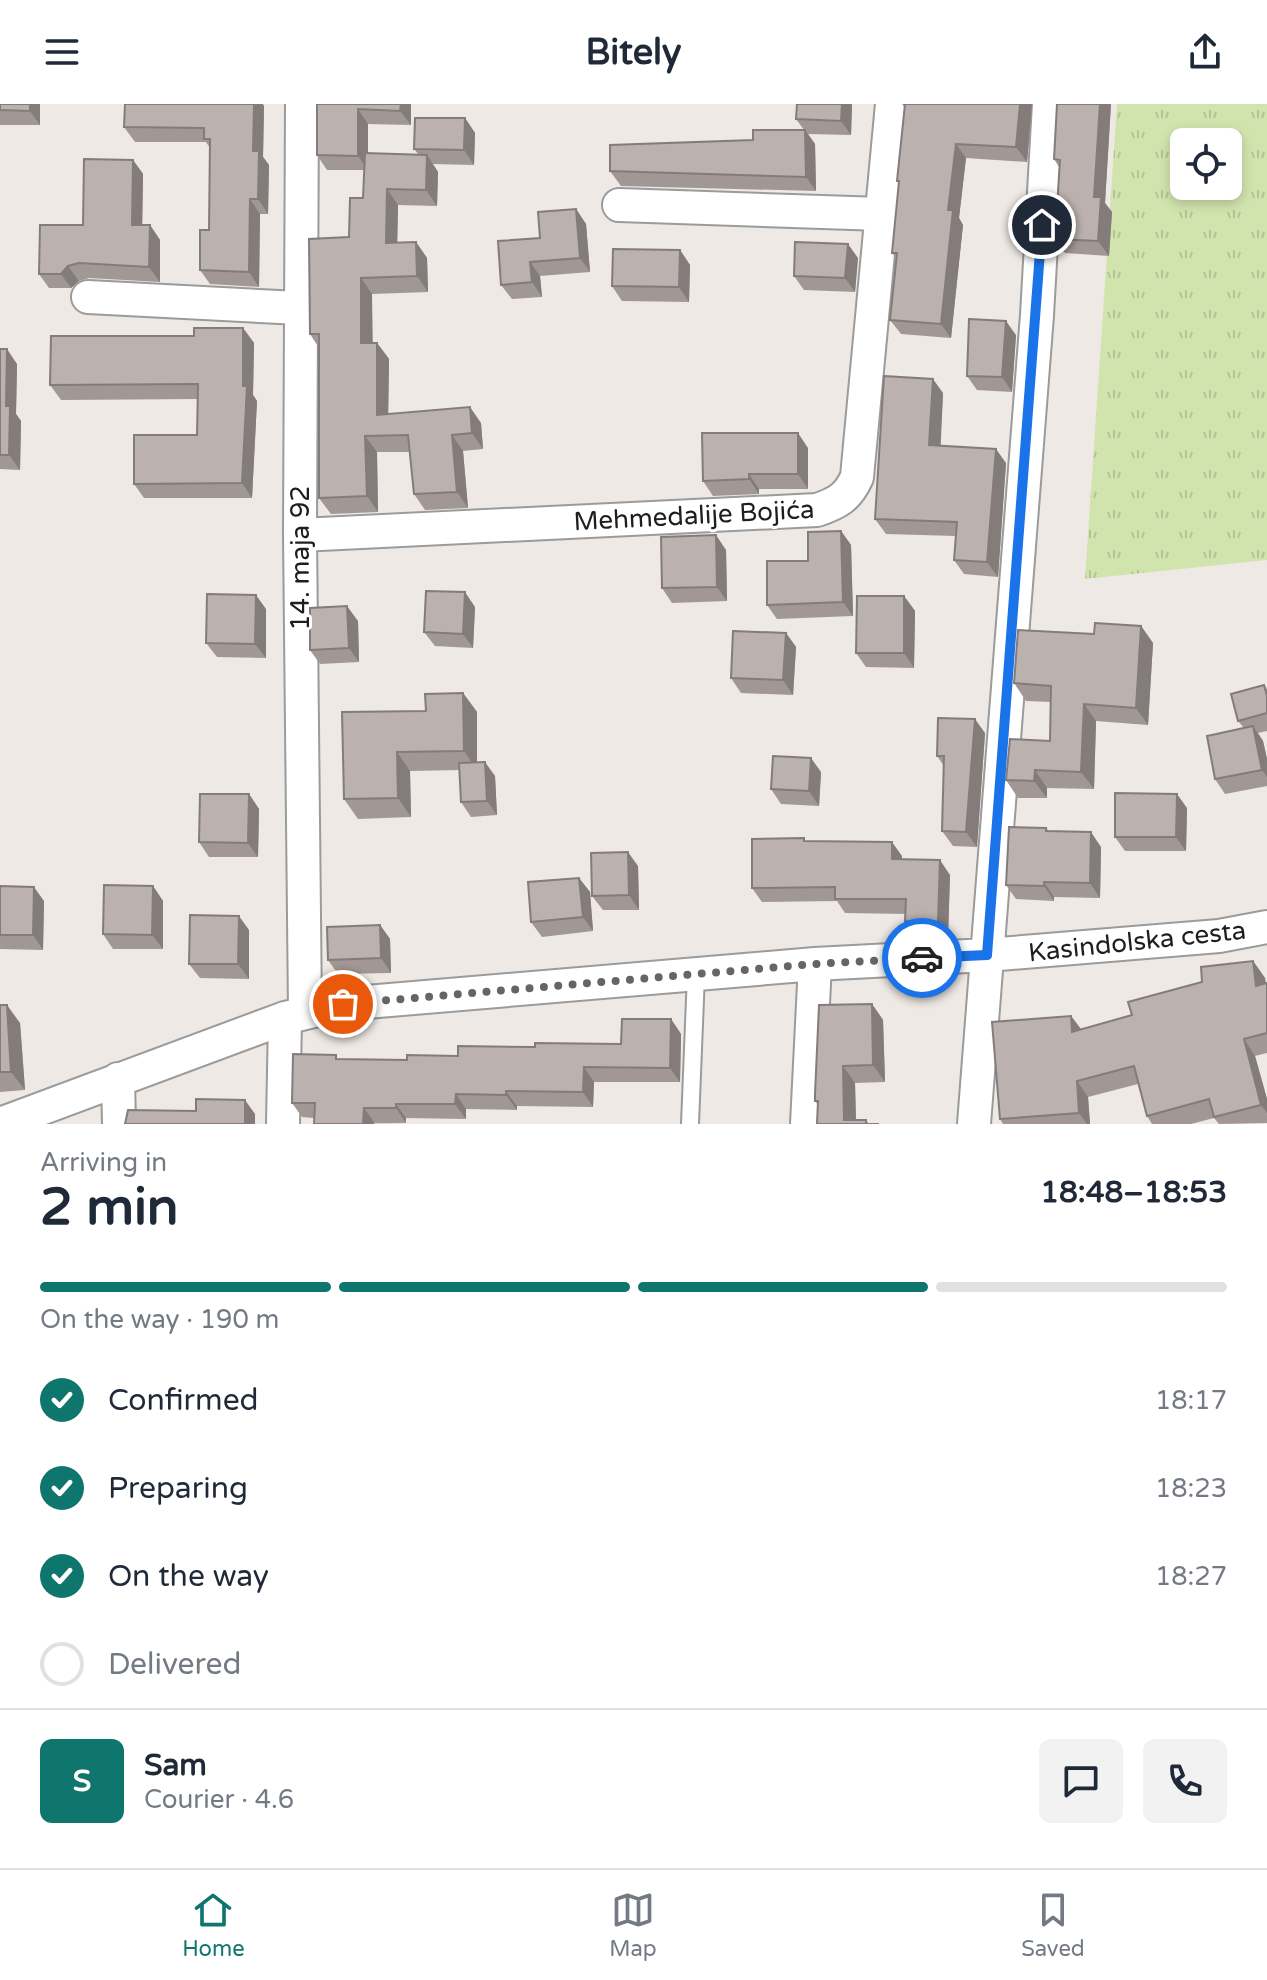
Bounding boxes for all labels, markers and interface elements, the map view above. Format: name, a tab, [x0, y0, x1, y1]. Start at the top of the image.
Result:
icon: menu	[40, 30, 84, 74]
icon: share	[1183, 30, 1227, 74]
text: Bitely	[586, 31, 681, 74]
map controls	[1170, 128, 1242, 200]
button: locate	[1170, 128, 1242, 200]
pin	[1008, 191, 1076, 259]
icon: home	[1020, 203, 1064, 247]
street label: 14. maja 92	[285, 485, 316, 631]
street label: Mehmedalije Bojića	[573, 494, 815, 537]
street label: Kasindolska cesta	[1027, 915, 1247, 968]
courier	[882, 918, 962, 998]
icon: car	[900, 936, 944, 980]
pin	[309, 970, 377, 1038]
icon: bag	[321, 982, 365, 1026]
text: Arriving in	[40, 1147, 167, 1178]
text: 18:48–18:53	[1040, 1174, 1227, 1211]
text: 2 min	[40, 1176, 179, 1239]
text: On the way · 190 m	[40, 1304, 279, 1335]
icon: check	[40, 1378, 84, 1422]
text: Confirmed	[108, 1382, 259, 1419]
text: 18:17	[1155, 1385, 1227, 1416]
icon: check	[40, 1466, 84, 1510]
text: Preparing	[108, 1470, 248, 1507]
text: 18:23	[1155, 1473, 1227, 1504]
icon: check	[40, 1554, 84, 1598]
text: On the way	[108, 1558, 269, 1595]
text: 18:27	[1155, 1561, 1227, 1592]
text: Delivered	[108, 1646, 242, 1683]
button: chat	[1039, 1739, 1123, 1823]
button: phone	[1143, 1739, 1227, 1823]
text: Sam	[144, 1747, 207, 1784]
text: S	[73, 1763, 91, 1800]
text: Courier · 4.6	[144, 1784, 294, 1815]
tab: Home	[182, 1888, 245, 1962]
tab: Map	[609, 1888, 657, 1962]
tab: Saved	[1021, 1888, 1085, 1962]

